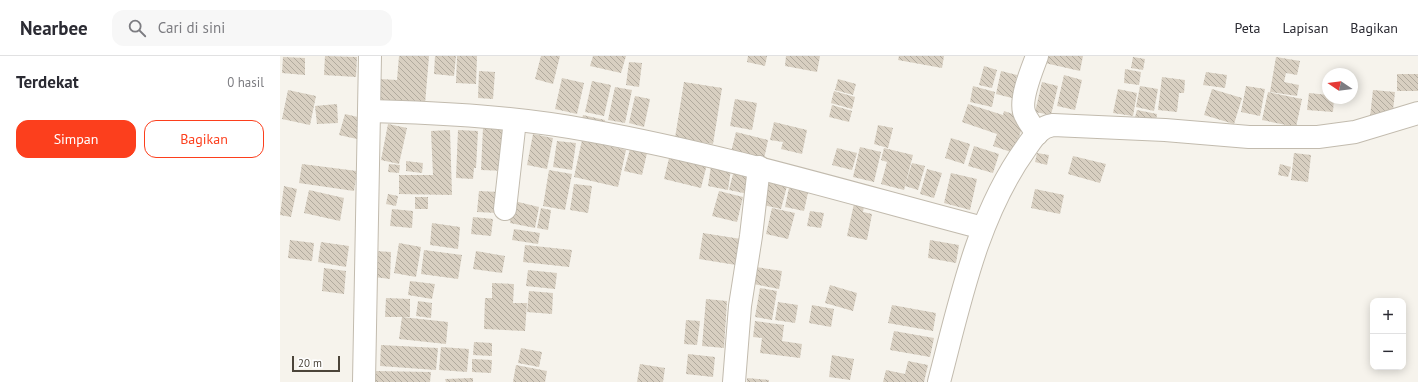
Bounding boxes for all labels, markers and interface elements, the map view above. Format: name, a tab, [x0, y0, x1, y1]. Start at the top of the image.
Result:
search box	[112, 10, 392, 46]
text: Nearbee	[20, 16, 88, 40]
icon: search	[126, 17, 148, 39]
text: Cari di sini	[158, 18, 225, 37]
text: Peta	[1234, 19, 1261, 37]
text: Lapisan	[1283, 19, 1328, 37]
text: Bagikan	[1350, 19, 1398, 37]
north arrow	[1322, 68, 1358, 104]
text: Terdekat	[16, 71, 79, 93]
text: 0 hasil	[227, 74, 264, 91]
button: Simpan	[16, 120, 136, 158]
button: Bagikan	[144, 120, 264, 158]
map controls	[1370, 298, 1406, 370]
button: +	[1370, 298, 1406, 334]
button: −	[1370, 334, 1406, 370]
scale bar	[292, 354, 340, 373]
text: 20 m	[298, 356, 322, 370]

